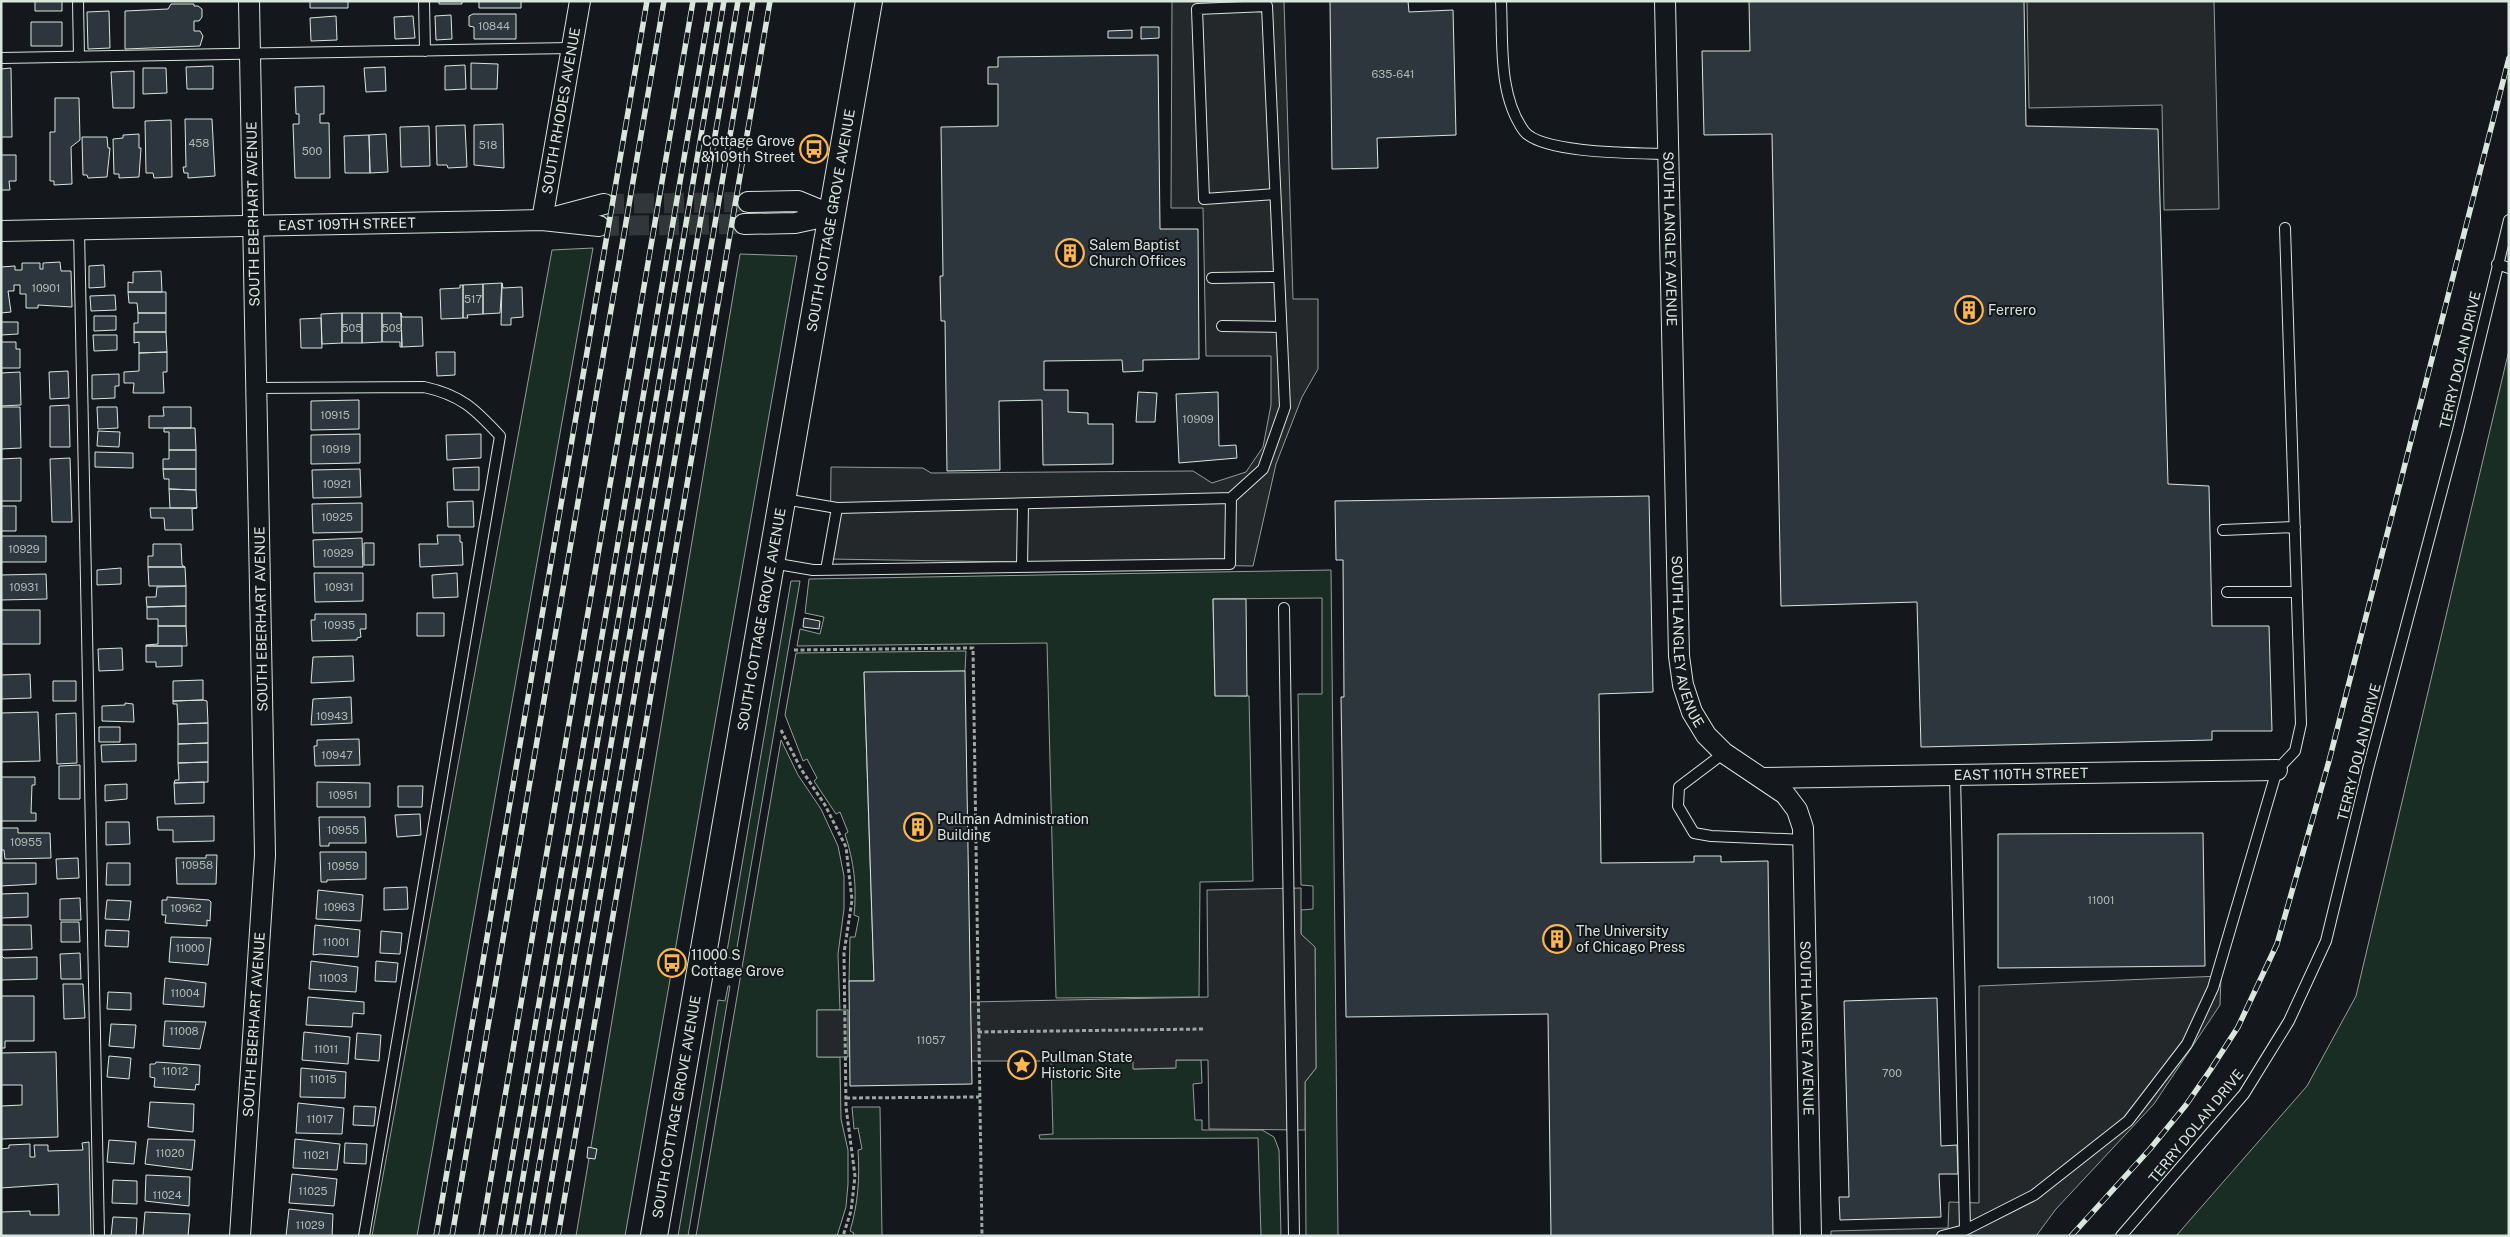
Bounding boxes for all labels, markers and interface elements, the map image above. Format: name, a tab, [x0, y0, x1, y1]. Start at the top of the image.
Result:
house number: 10844	[478, 20, 510, 32]
street label: SOUTH RHODES AVENUE	[539, 26, 583, 195]
house number: 635-641	[1371, 68, 1415, 80]
street label: SOUTH COTTAGE GROVE AVENUE	[804, 108, 858, 333]
street label: SOUTH EBERHART AVENUE	[243, 121, 263, 307]
place label: Cottage Grove & 109th Street	[701, 133, 795, 165]
bus stop icon: Cottage Grove & 109th Street	[799, 134, 829, 164]
house number: 458	[189, 137, 210, 149]
house number: 518	[479, 139, 497, 151]
house number: 500	[302, 145, 322, 157]
street label: SOUTH LANGLEY AVENUE	[1660, 151, 1680, 327]
street label: EAST 109TH STREET	[278, 215, 416, 233]
place label: Salem Baptist Church Offices	[1089, 237, 1186, 269]
building icon: Salem Baptist Church Offices	[1055, 238, 1085, 268]
house number: 10901	[31, 282, 61, 294]
street label: TERRY DOLAN DRIVE	[2436, 289, 2484, 431]
house number: 517	[464, 293, 482, 305]
building icon: Ferrero	[1954, 295, 1984, 325]
place label: Ferrero	[1988, 302, 2036, 318]
house number: 505	[342, 322, 362, 334]
house number: 509	[382, 322, 402, 334]
house number: 10915	[320, 409, 350, 421]
house number: 10909	[1182, 413, 1214, 425]
house number: 10919	[321, 443, 351, 455]
house number: 10921	[322, 478, 352, 490]
street label: SOUTH COTTAGE GROVE AVENUE	[734, 507, 789, 732]
house number: 10925	[321, 511, 353, 523]
street label: SOUTH EBERHART AVENUE	[251, 526, 271, 712]
house number: 10929	[8, 543, 40, 555]
house number: 10929	[322, 547, 354, 559]
street label: SOUTH LANGLEY AVENUE	[1669, 555, 1707, 730]
house number: 10931	[9, 581, 39, 593]
house number: 10931	[324, 581, 354, 593]
house number: 10935	[323, 619, 355, 631]
street label: TERRY DOLAN DRIVE	[2334, 682, 2384, 822]
house number: 10943	[316, 710, 348, 722]
house number: 10947	[321, 749, 353, 761]
street label: EAST 110TH STREET	[1954, 765, 2088, 783]
house number: 10951	[328, 789, 358, 801]
place label: Pullman Administration Building	[937, 811, 1089, 843]
building icon: Pullman Administration Building	[903, 812, 933, 842]
house number: 10955	[327, 824, 359, 836]
house number: 10955	[10, 836, 42, 848]
house number: 10958	[181, 859, 213, 871]
house number: 10959	[327, 860, 359, 872]
house number: 11001	[2088, 894, 2114, 906]
house number: 10963	[323, 901, 355, 913]
house number: 10962	[170, 902, 202, 914]
place label: The University of Chicago Press	[1576, 923, 1685, 955]
building icon: The University of Chicago Press	[1542, 924, 1572, 954]
street label: SOUTH EBERHART AVENUE	[240, 931, 268, 1117]
house number: 11001	[323, 936, 349, 948]
street label: SOUTH LANGLEY AVENUE	[1797, 941, 1817, 1116]
house number: 11000	[175, 942, 205, 954]
place label: 11000 S Cottage Grove	[691, 947, 784, 979]
bus stop icon: 11000 S Cottage Grove	[657, 948, 687, 978]
house number: 11003	[318, 972, 348, 984]
house number: 11004	[170, 987, 200, 999]
street label: SOUTH COTTAGE GROVE AVENUE	[649, 994, 704, 1220]
house number: 11008	[169, 1025, 199, 1037]
house number: 11057	[916, 1034, 946, 1046]
house number: 11011	[314, 1043, 338, 1055]
place label: Pullman State Historic Site	[1041, 1049, 1133, 1081]
place icon: Pullman State Historic Site	[1007, 1050, 1037, 1080]
house number: 11012	[162, 1065, 189, 1077]
street label: TERRY DOLAN DRIVE	[2145, 1066, 2247, 1186]
house number: 700	[1882, 1067, 1902, 1079]
house number: 11015	[309, 1073, 337, 1085]
house number: 11017	[307, 1113, 334, 1125]
house number: 11020	[156, 1147, 185, 1159]
house number: 11021	[303, 1149, 329, 1161]
house number: 11025	[298, 1185, 328, 1197]
house number: 11024	[152, 1189, 182, 1201]
house number: 11029	[295, 1219, 325, 1231]

